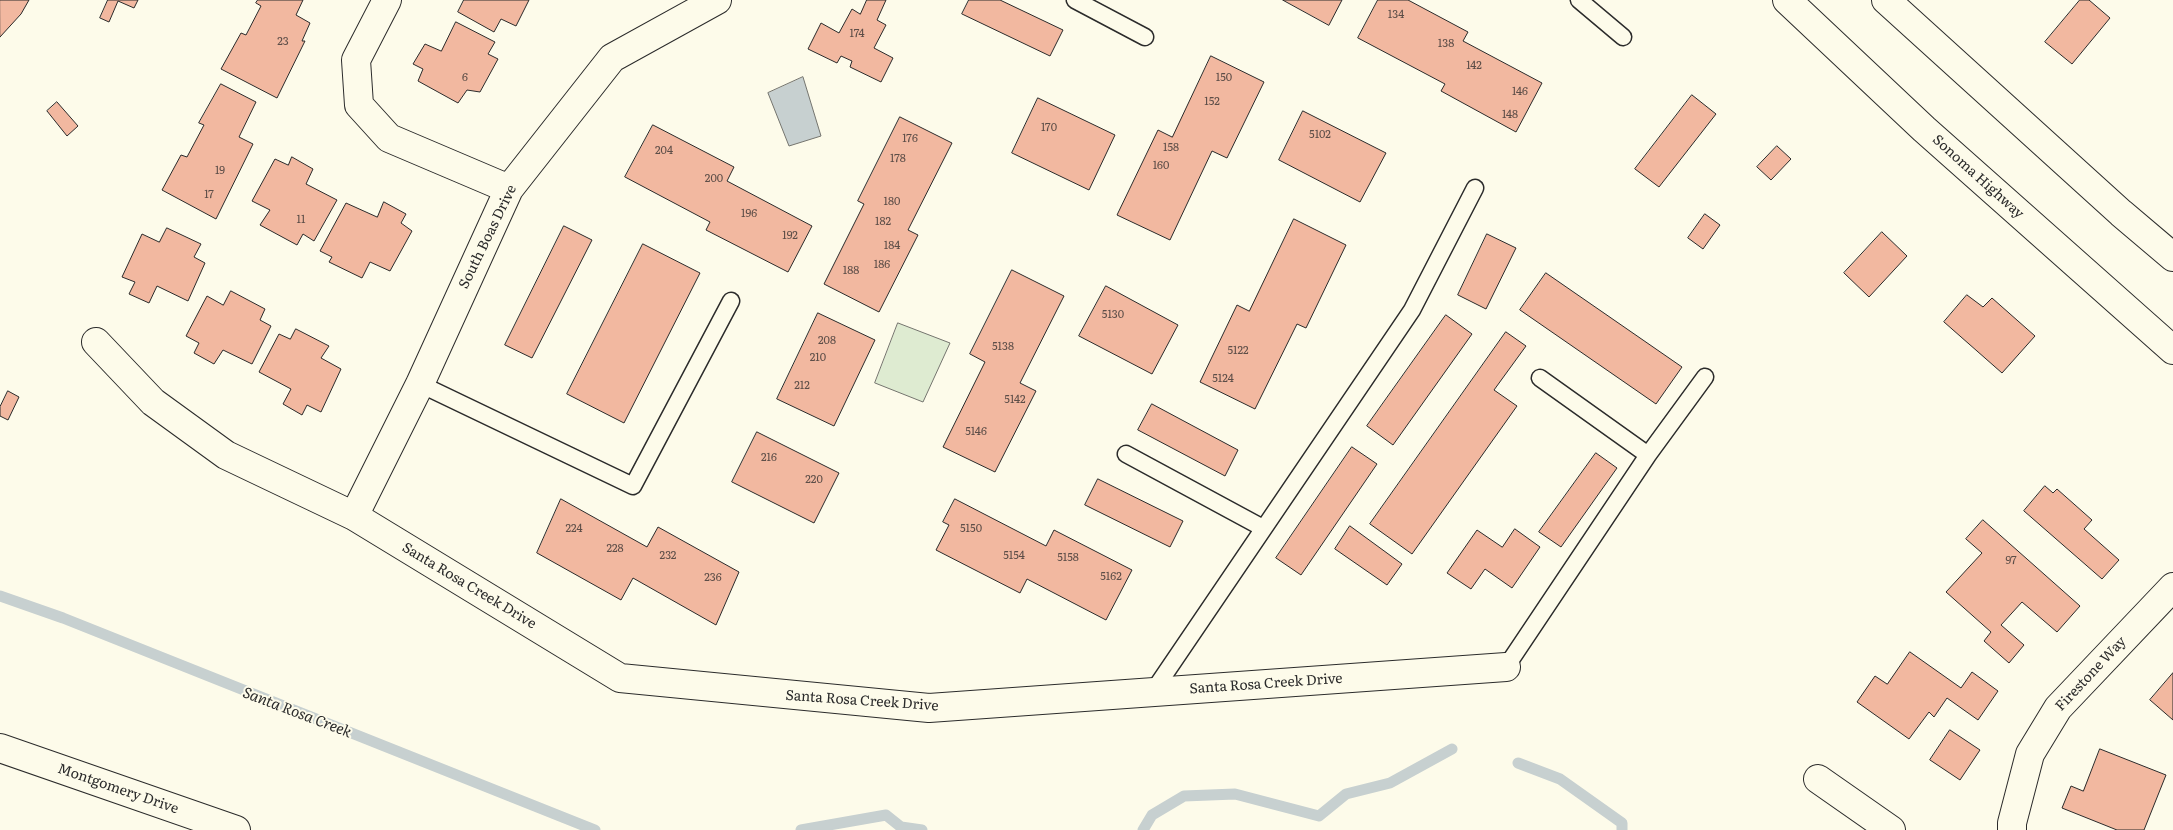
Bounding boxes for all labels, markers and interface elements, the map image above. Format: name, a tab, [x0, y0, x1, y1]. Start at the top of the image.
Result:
house number: 134	[1388, 8, 1404, 22]
house number: 174	[849, 27, 865, 41]
house number: 23	[277, 35, 289, 49]
house number: 138	[1438, 37, 1454, 51]
house number: 142	[1466, 59, 1482, 73]
house number: 6	[462, 71, 468, 85]
house number: 150	[1216, 71, 1232, 85]
house number: 146	[1512, 85, 1528, 99]
house number: 152	[1204, 95, 1220, 109]
house number: 148	[1502, 108, 1518, 122]
house number: 170	[1041, 121, 1057, 135]
house number: 5102	[1309, 128, 1331, 142]
house number: 176	[902, 132, 918, 146]
street label: Sonoma Highway	[1929, 132, 2027, 222]
house number: 158	[1163, 141, 1179, 155]
house number: 204	[655, 144, 673, 158]
house number: 178	[890, 152, 906, 166]
house number: 160	[1153, 159, 1169, 173]
house number: 19	[215, 164, 225, 178]
house number: 200	[705, 172, 723, 186]
street label: South Boas Drive	[456, 182, 520, 292]
house number: 17	[204, 188, 214, 202]
house number: 180	[884, 195, 900, 209]
house number: 196	[741, 207, 757, 221]
house number: 11	[297, 213, 305, 227]
house number: 182	[875, 215, 891, 229]
house number: 192	[782, 229, 798, 243]
house number: 184	[884, 239, 900, 253]
house number: 186	[874, 258, 890, 272]
house number: 188	[843, 264, 859, 278]
house number: 5130	[1102, 308, 1124, 322]
house number: 208	[818, 334, 836, 348]
house number: 5138	[992, 340, 1014, 354]
house number: 5122	[1227, 344, 1249, 358]
house number: 210	[810, 351, 826, 365]
house number: 5124	[1212, 372, 1234, 386]
house number: 212	[794, 379, 810, 393]
house number: 5142	[1004, 393, 1026, 407]
house number: 5146	[965, 425, 987, 439]
house number: 216	[761, 451, 777, 465]
house number: 220	[805, 473, 823, 487]
house number: 224	[565, 522, 583, 536]
house number: 5150	[960, 522, 982, 536]
street label: Santa Rosa Creek Drive	[399, 539, 539, 633]
house number: 228	[606, 542, 624, 556]
house number: 232	[660, 549, 676, 563]
house number: 5154	[1003, 549, 1025, 563]
house number: 5158	[1057, 551, 1079, 565]
house number: 97	[2005, 554, 2017, 568]
house number: 5162	[1100, 570, 1122, 584]
house number: 236	[704, 571, 722, 585]
street label: Firestone Way	[2052, 633, 2130, 715]
street label: Santa Rosa Creek Drive	[1189, 670, 1343, 698]
water label: Santa Rosa Creek	[240, 684, 354, 742]
street label: Santa Rosa Creek Drive	[785, 687, 939, 715]
street label: Montgomery Drive	[55, 760, 181, 818]

